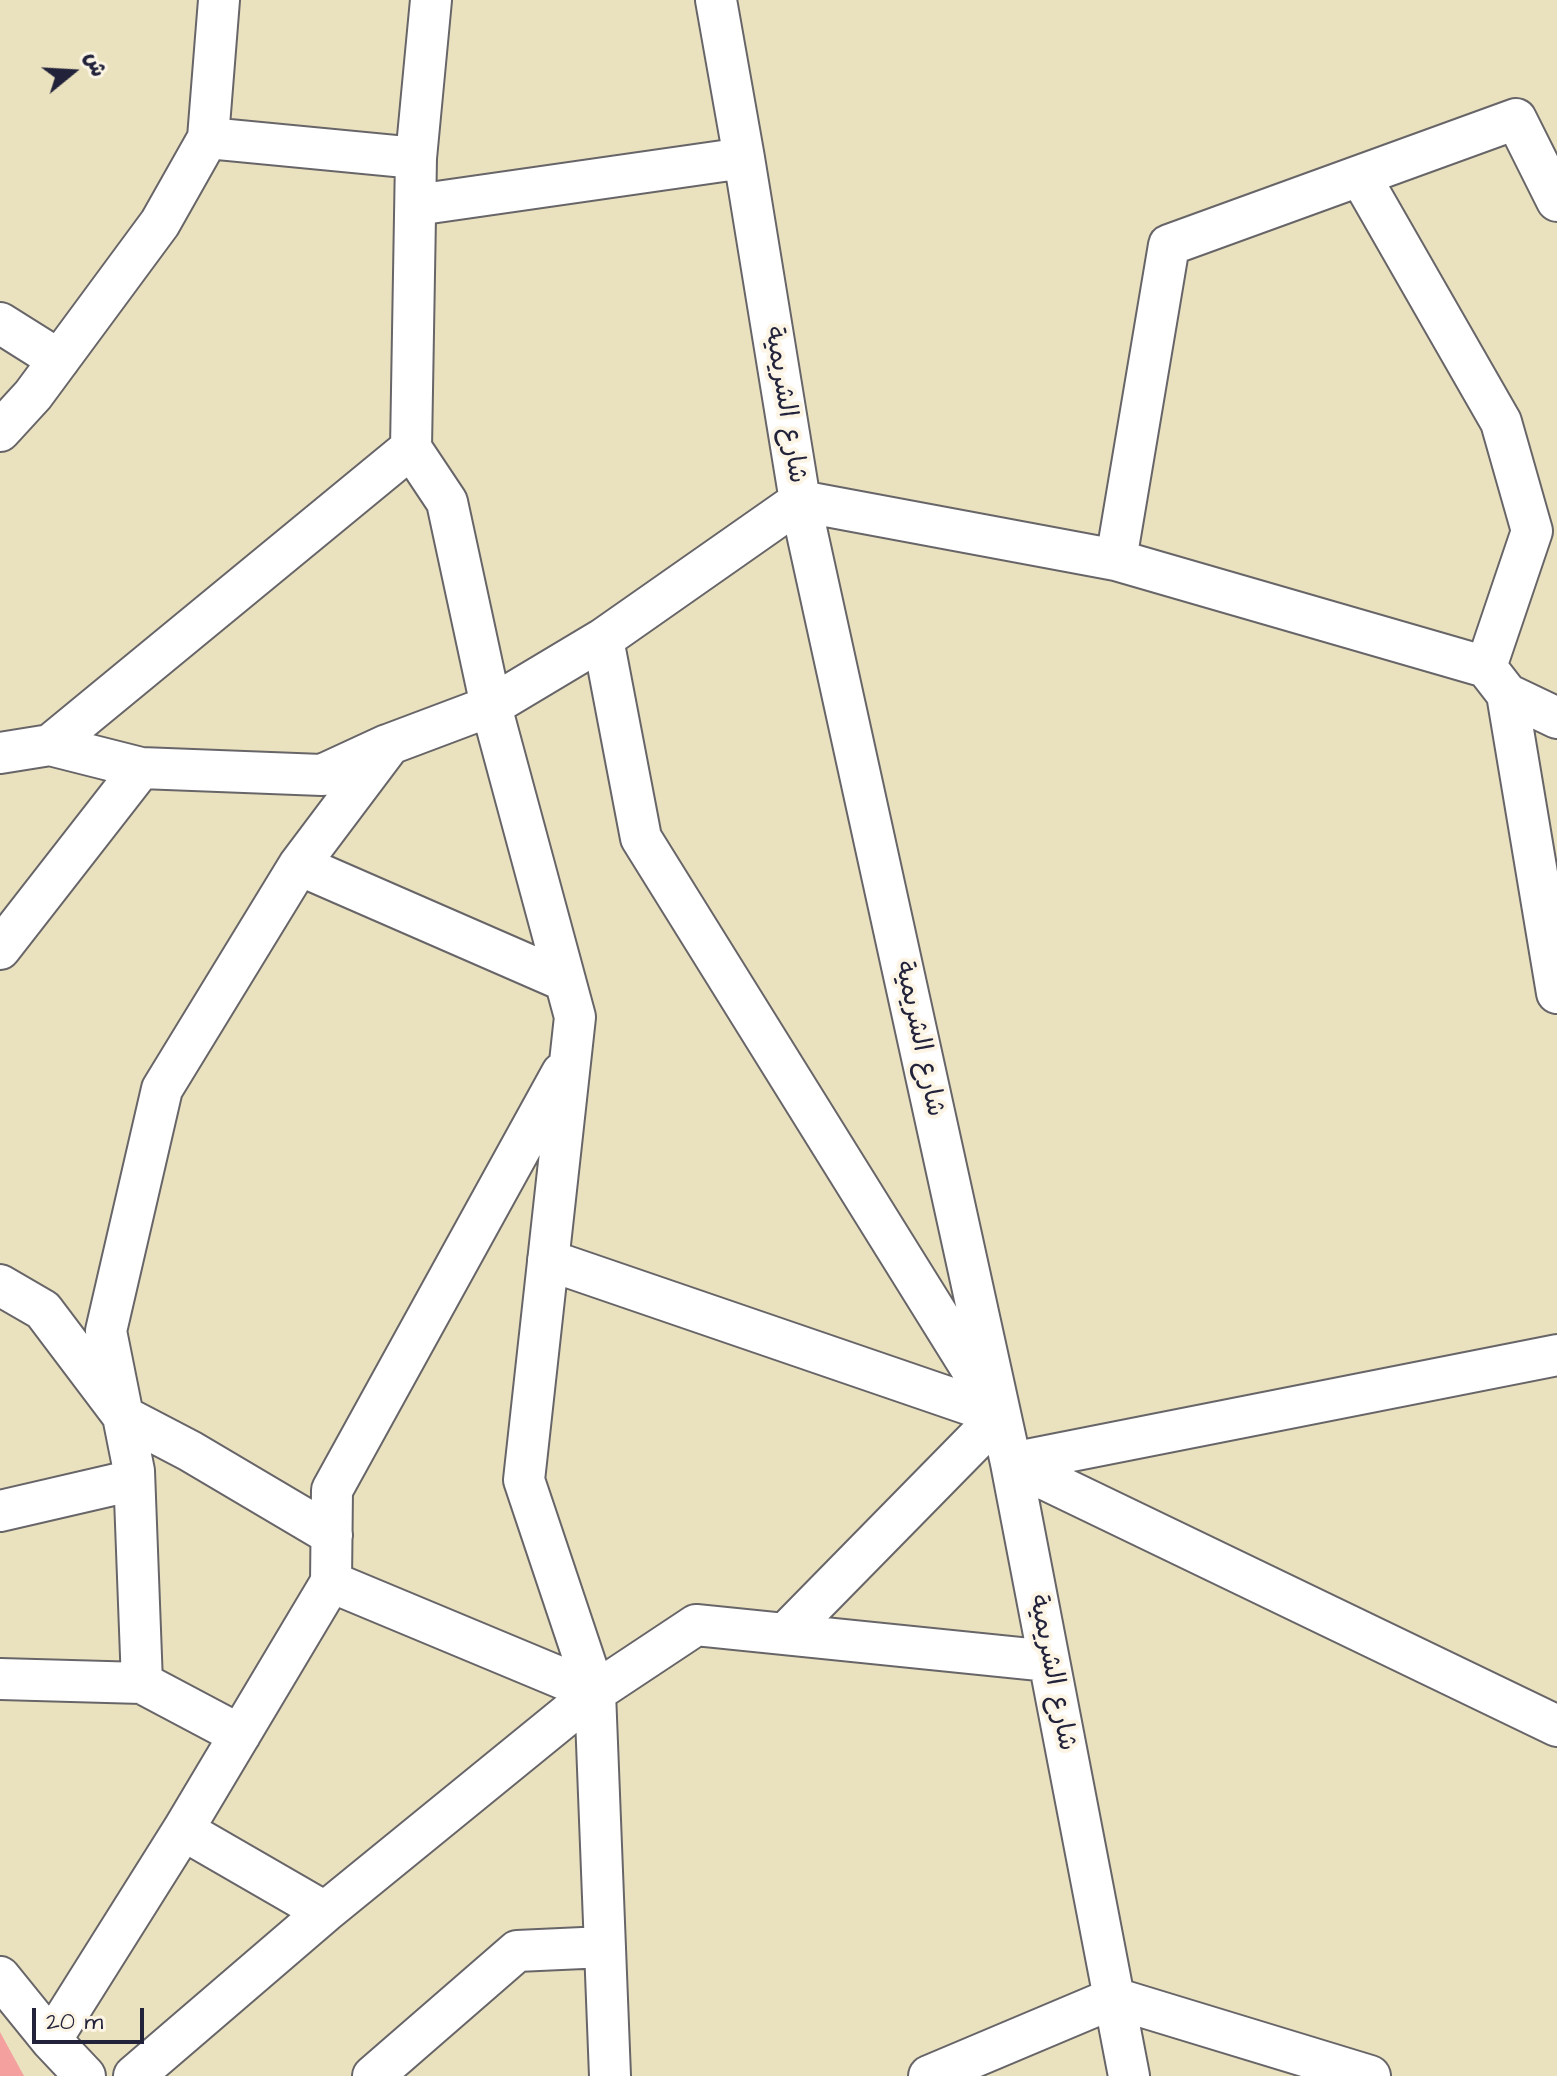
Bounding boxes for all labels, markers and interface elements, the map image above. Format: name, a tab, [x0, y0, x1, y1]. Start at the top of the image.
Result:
north arrow	[32, 32, 112, 112]
text: ش	[77, 48, 114, 81]
street label: شارع الشريمية	[756, 324, 812, 486]
street label: شارع الشريمية	[886, 958, 950, 1120]
street label: شارع الشريمية	[1021, 1592, 1081, 1754]
scale bar	[36, 1992, 148, 2042]
text: 20 m	[46, 2005, 103, 2039]

